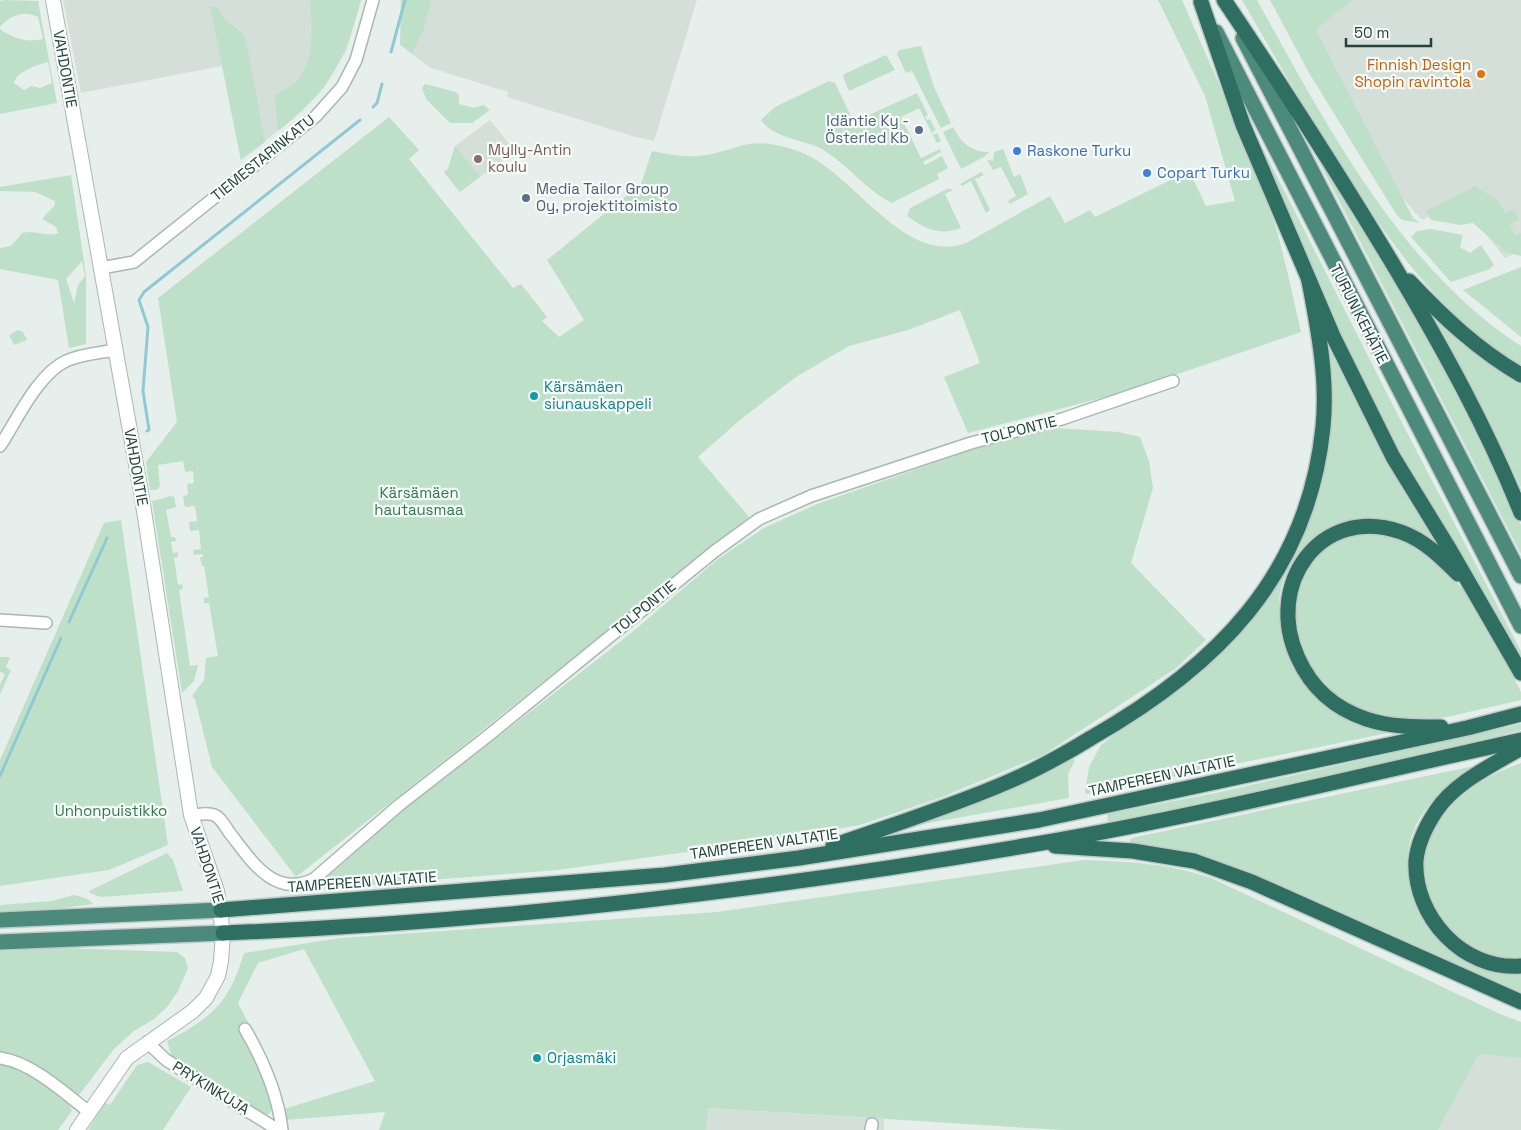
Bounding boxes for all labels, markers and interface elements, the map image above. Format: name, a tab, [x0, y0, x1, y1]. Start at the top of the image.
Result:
scale bar	[1346, 15, 1431, 47]
text: 50 m	[1354, 23, 1389, 42]
street label: VAHDONTIE	[49, 29, 82, 109]
place label: Finnish Design Shopin ravintola	[1354, 55, 1471, 91]
marker: Finnish Design Shopin ravintola	[1475, 68, 1487, 80]
street label: TIEMESTARINKATU	[207, 110, 318, 205]
place label: Idäntie Ky - Österled Kb	[825, 111, 909, 147]
marker: Idäntie Ky - Österled Kb	[913, 124, 925, 136]
place label: Mylly-Antin koulu	[488, 140, 572, 176]
place label: Raskone Turku	[1027, 141, 1131, 160]
marker: Raskone Turku	[1011, 145, 1023, 157]
marker: Mylly-Antin koulu	[472, 153, 484, 165]
place label: Copart Turku	[1157, 163, 1250, 182]
marker: Copart Turku	[1141, 167, 1153, 179]
place label: Media Tailor Group Oy, projektitoimisto	[536, 179, 678, 215]
marker: Media Tailor Group Oy, projektitoimisto	[520, 192, 532, 204]
street label: TURUN KEHÄTIE	[1326, 261, 1393, 367]
place label: Kärsämäen siunauskappeli	[544, 377, 652, 413]
marker: Kärsämäen siunauskappeli	[528, 390, 540, 402]
street label: TOLPONTIE	[979, 411, 1058, 448]
street label: VAHDONTIE	[120, 427, 153, 507]
park label: Kärsämäen hautausmaa	[374, 483, 464, 519]
street label: TOLPONTIE	[608, 576, 679, 639]
street label: TAMPEREEN VALTATIE	[1087, 751, 1237, 800]
park label: Unhonpuistikko	[55, 801, 167, 820]
street label: TAMPEREEN VALTATIE	[689, 824, 839, 863]
street label: VAHDONTIE	[186, 825, 229, 905]
street label: TAMPEREEN VALTATIE	[287, 867, 437, 896]
place label: Orjasmäki	[547, 1048, 616, 1067]
marker: Orjasmäki	[531, 1052, 543, 1064]
street label: PRYKINKUJA	[169, 1056, 254, 1119]

